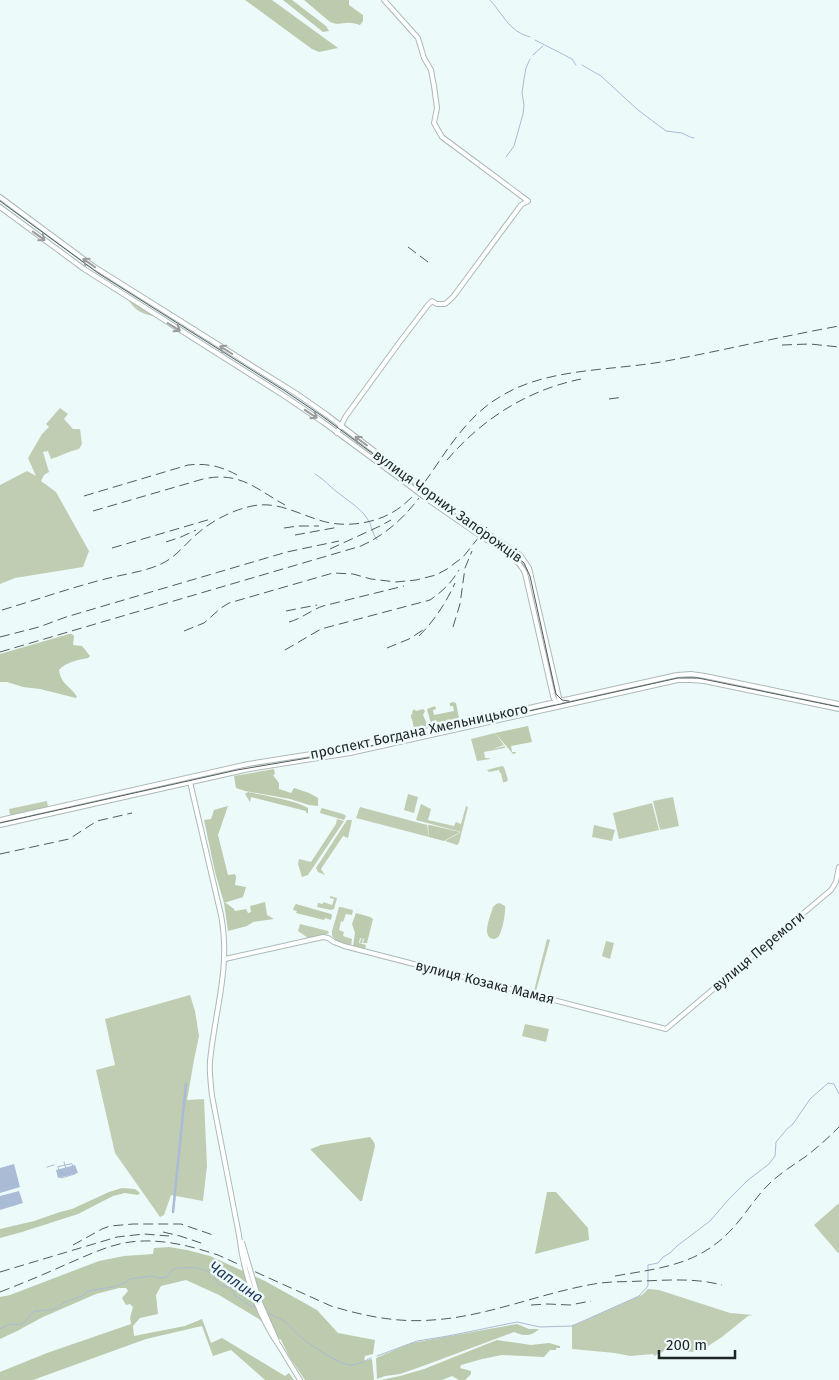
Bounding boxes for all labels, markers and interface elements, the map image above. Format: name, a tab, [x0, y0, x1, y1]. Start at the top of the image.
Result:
one-way arrow	[32, 231, 46, 241]
one-way arrow	[82, 258, 96, 268]
one-way arrow	[167, 322, 181, 332]
one-way arrow	[220, 345, 234, 355]
one-way arrow	[304, 409, 318, 419]
one-way arrow	[354, 436, 368, 446]
street label: вулиця Чорних Запорожців	[370, 446, 526, 566]
street label: проспект Богдана Хмельницького	[309, 700, 530, 763]
street label: вулиця Перемоги	[709, 908, 808, 995]
street label: вулиця Козака Мамая	[414, 957, 556, 1008]
water label: Чаплина	[206, 1258, 266, 1306]
scale bar	[659, 1328, 735, 1360]
text: 200 m	[666, 1336, 707, 1354]

